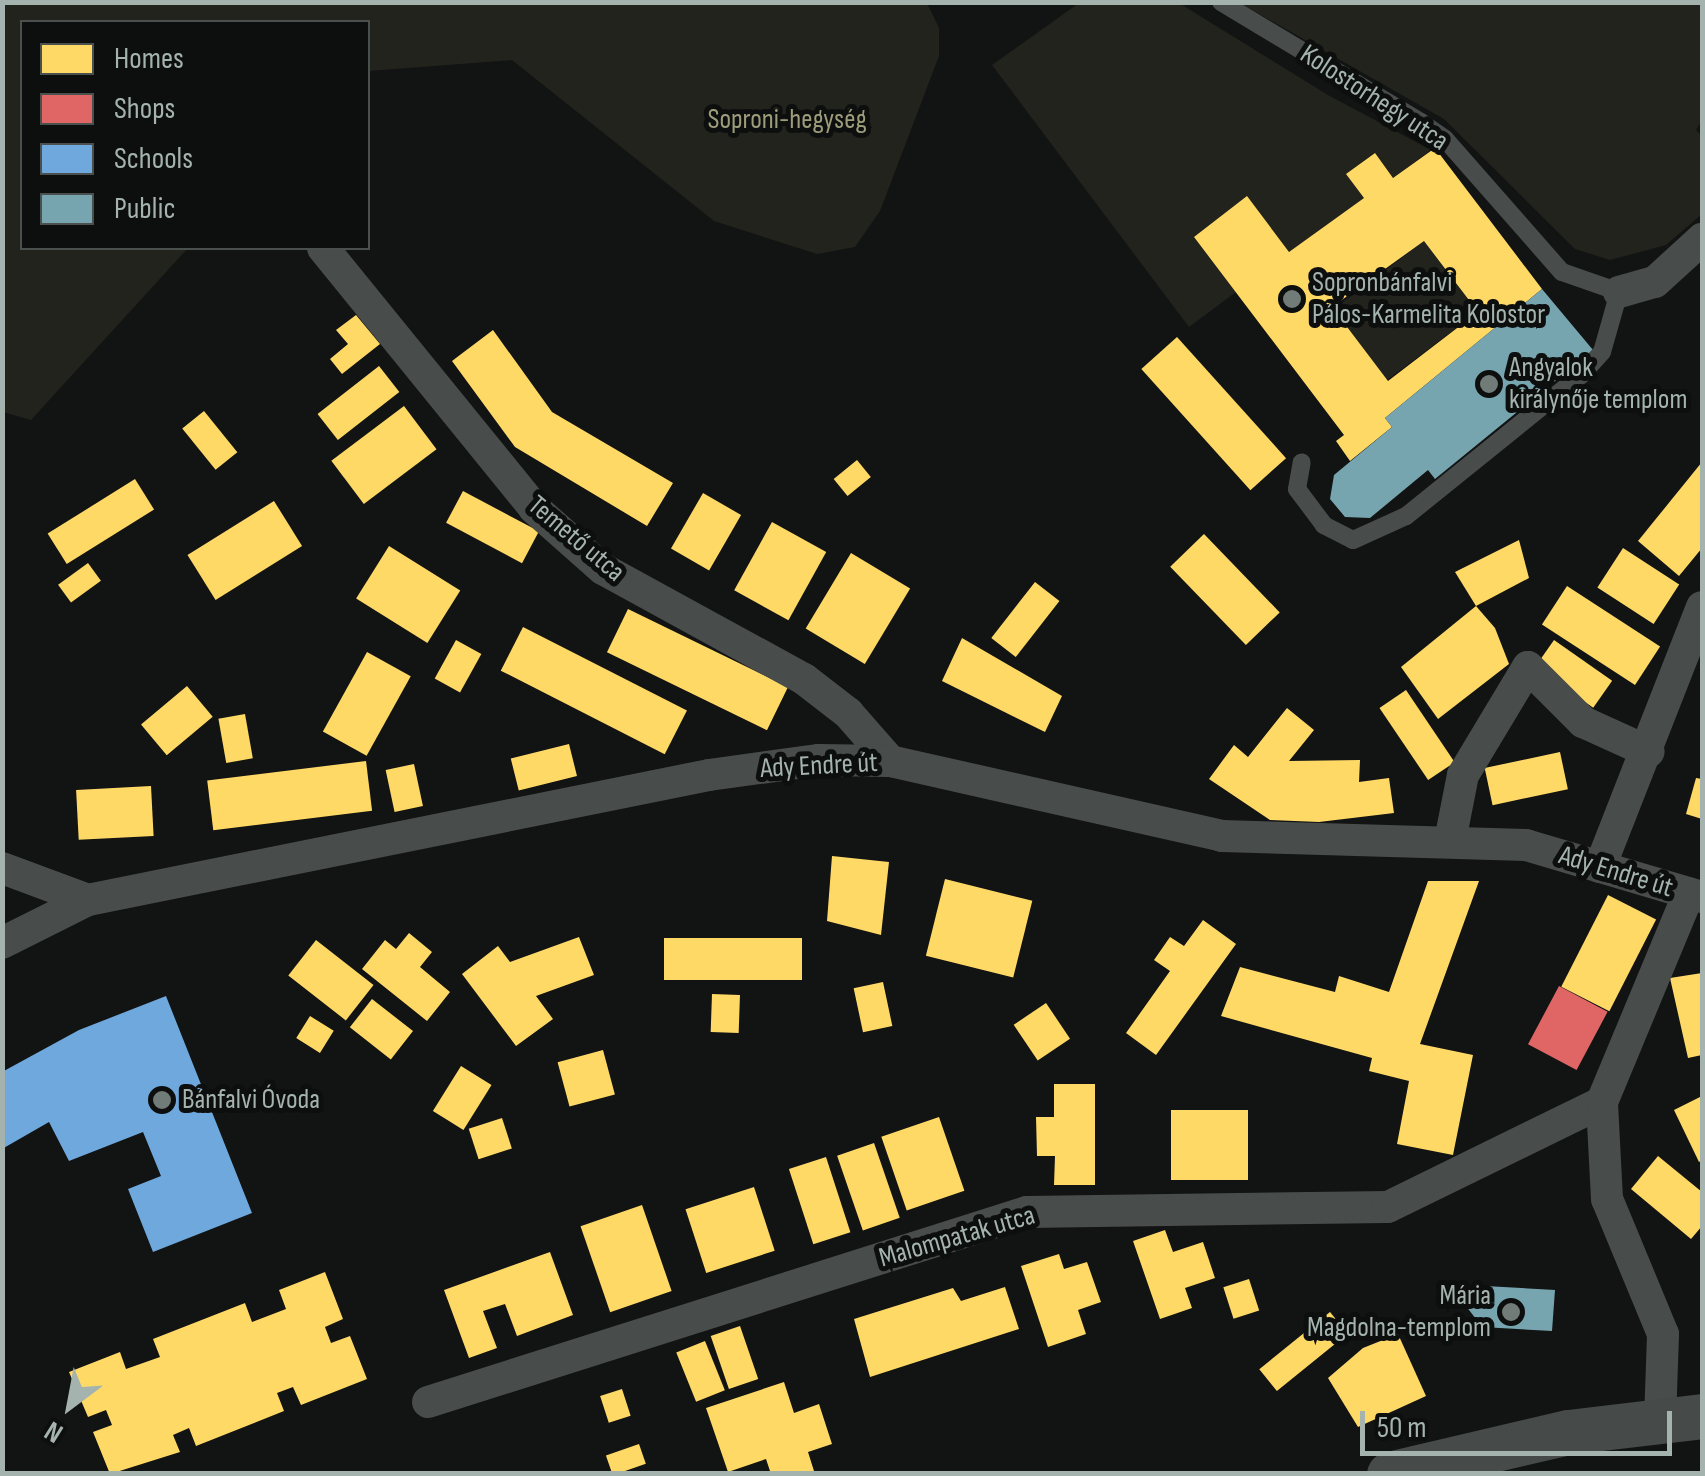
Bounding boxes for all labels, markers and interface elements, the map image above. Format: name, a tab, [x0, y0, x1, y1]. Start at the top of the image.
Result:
legend	[20, 20, 370, 250]
street label: Kolostorhegy utca	[1294, 38, 1454, 158]
text: Homes	[114, 41, 184, 77]
text: Shops	[114, 91, 175, 127]
park label: Soproni-hegység	[707, 103, 867, 137]
text: Schools	[114, 141, 193, 177]
text: Public	[114, 191, 175, 227]
place label: Sopronbánfalvi Pálos-Karmelita Kolostor	[1312, 266, 1545, 332]
marker: Sopronbánfalvi Pálos-Karmelita Kolostor	[1281, 288, 1303, 310]
place label: Angyalok királynője templom	[1509, 351, 1688, 417]
marker: Angyalok királynője templom	[1478, 373, 1500, 395]
street label: Temető utca	[521, 489, 631, 589]
street label: Ady Endre út	[760, 746, 878, 786]
street label: Ady Endre út	[1555, 839, 1677, 905]
place label: Bánfalvi Óvoda	[182, 1083, 320, 1117]
marker: Bánfalvi Óvoda	[151, 1089, 173, 1111]
street label: Malompatak utca	[875, 1199, 1039, 1275]
place label: Mária Magdolna-templom	[1307, 1279, 1491, 1345]
marker: Mária Magdolna-templom	[1500, 1301, 1522, 1323]
north arrow	[20, 1356, 120, 1456]
scale bar	[1365, 1391, 1678, 1453]
text: 50 m	[1377, 1410, 1426, 1446]
text: N	[39, 1414, 69, 1450]

